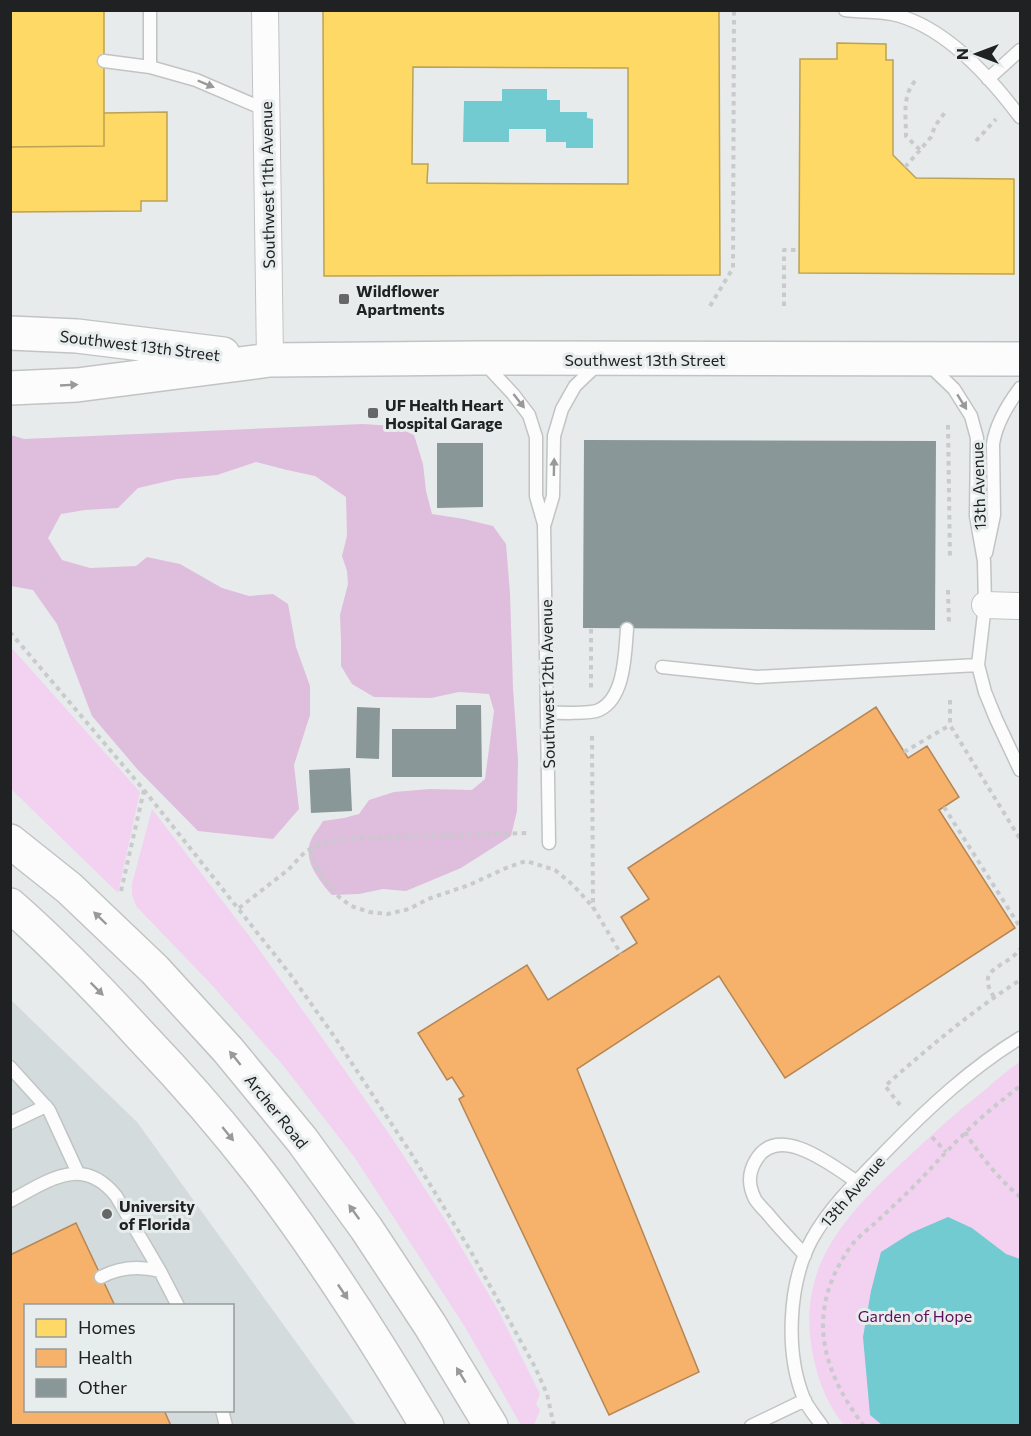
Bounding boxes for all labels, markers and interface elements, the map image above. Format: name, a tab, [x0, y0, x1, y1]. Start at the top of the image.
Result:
north arrow	[947, 24, 1007, 84]
text: N	[952, 48, 971, 60]
one-way arrow	[197, 79, 215, 89]
street label: Southwest 11th Avenue	[256, 101, 278, 269]
place label: Wildflower Apartments	[356, 281, 445, 318]
marker: Wildflower Apartments	[337, 292, 351, 306]
street label: Southwest 13th Street	[59, 326, 222, 364]
street label: Southwest 13th Street	[564, 350, 726, 369]
one-way arrow	[59, 381, 78, 390]
one-way arrow	[512, 394, 524, 409]
one-way arrow	[956, 394, 967, 410]
place label: UF Health Heart Hospital Garage	[385, 395, 504, 432]
marker: UF Health Heart Hospital Garage	[366, 406, 380, 420]
street label: 13th Avenue	[967, 442, 989, 530]
one-way arrow	[549, 458, 558, 477]
street label: Southwest 12th Avenue	[536, 599, 558, 769]
one-way arrow	[93, 911, 107, 925]
one-way arrow	[90, 982, 104, 996]
one-way arrow	[228, 1050, 241, 1066]
street label: Archer Road	[241, 1070, 313, 1152]
one-way arrow	[221, 1127, 233, 1142]
street label: 13th Avenue	[816, 1152, 888, 1230]
place label: University of Florida	[119, 1196, 195, 1233]
one-way arrow	[349, 1205, 361, 1220]
marker: University of Florida	[100, 1207, 114, 1221]
one-way arrow	[337, 1283, 349, 1299]
legend	[24, 1304, 234, 1412]
park label: Garden of Hope	[858, 1306, 972, 1325]
text: Homes	[78, 1316, 136, 1338]
text: Health	[78, 1346, 133, 1368]
one-way arrow	[456, 1367, 467, 1383]
text: Other	[78, 1376, 127, 1398]

